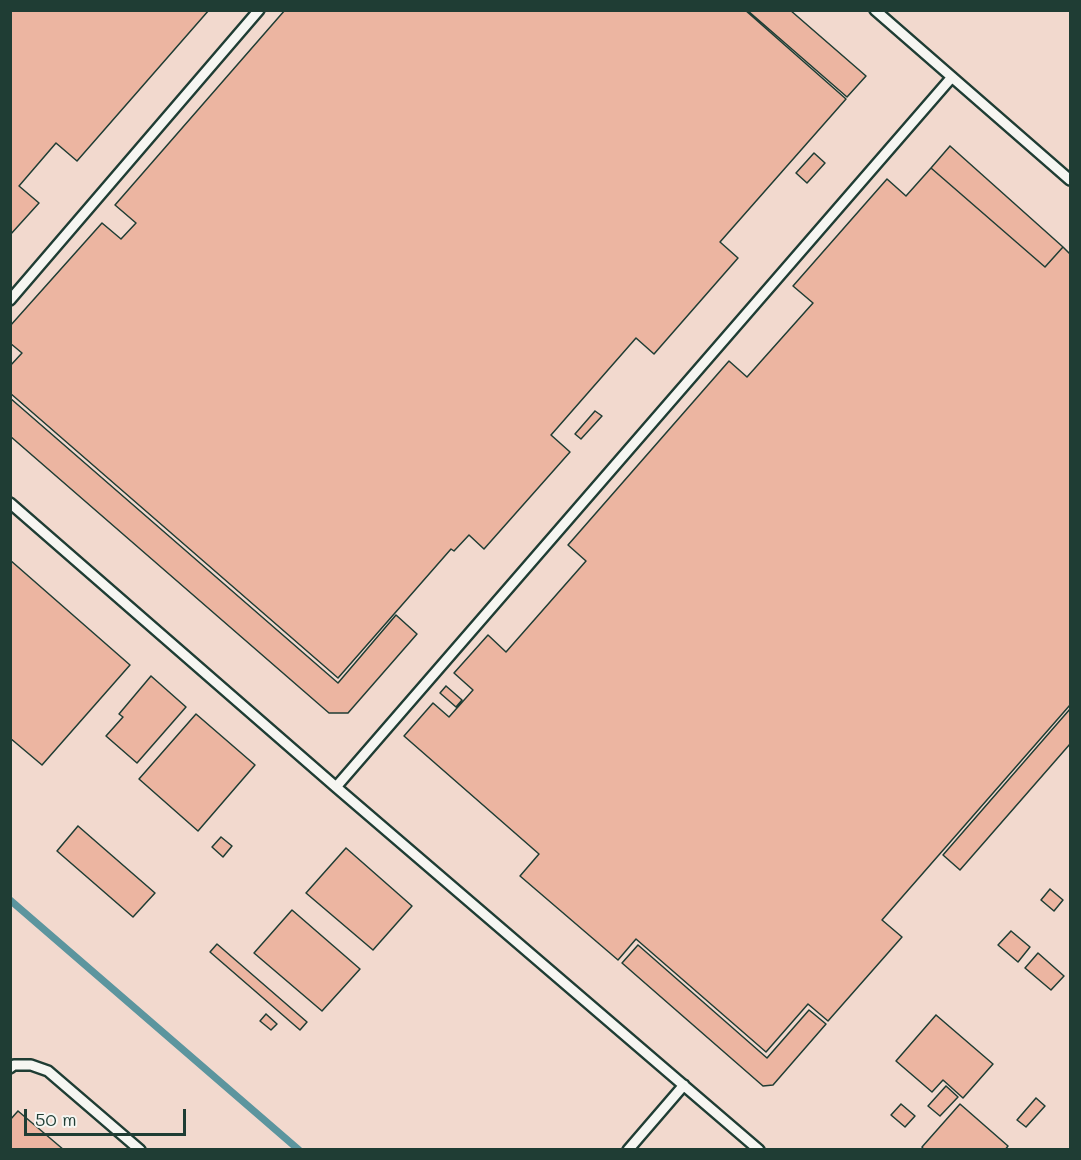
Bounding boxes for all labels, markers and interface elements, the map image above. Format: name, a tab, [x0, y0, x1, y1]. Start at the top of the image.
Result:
scale bar	[27, 1097, 189, 1135]
text: 50 m	[35, 1107, 77, 1131]

